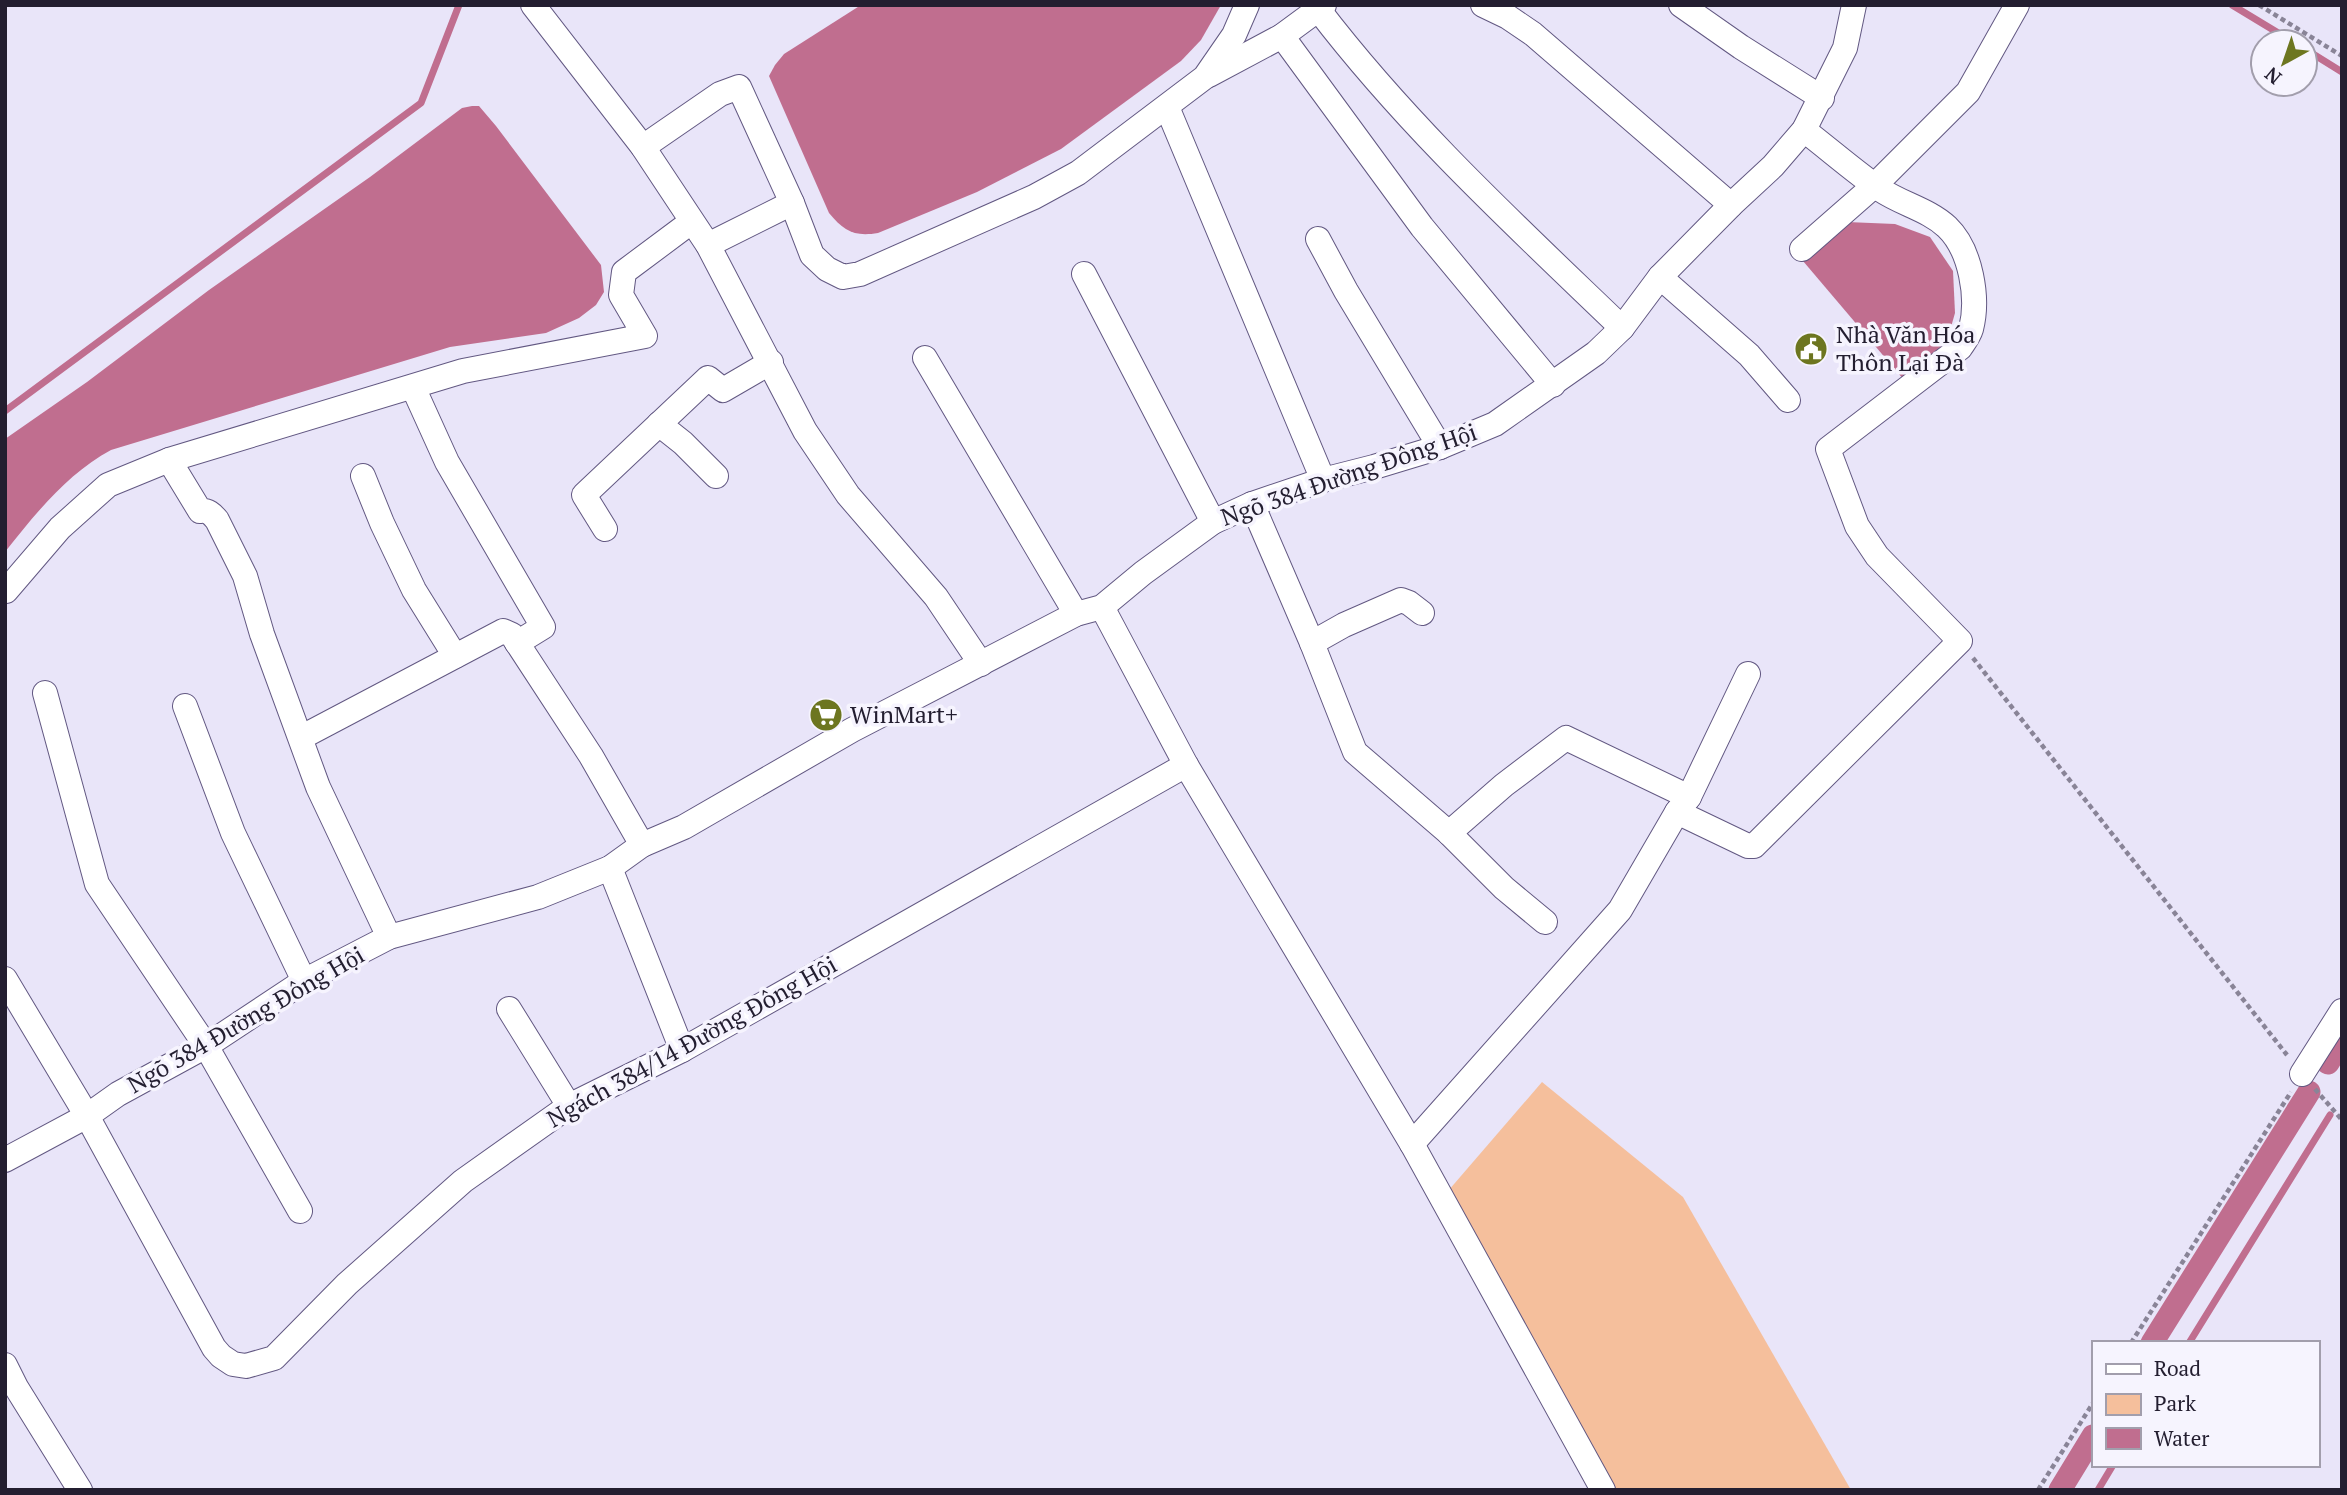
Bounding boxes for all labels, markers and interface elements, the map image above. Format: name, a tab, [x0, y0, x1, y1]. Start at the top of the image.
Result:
north arrow	[2249, 28, 2319, 98]
text: N	[2259, 62, 2286, 91]
place label: Nhà Văn Hóa Thôn Lại Đà	[1836, 318, 1976, 378]
public building icon: Nhà Văn Hóa Thôn Lại Đà	[1792, 330, 1830, 368]
street label: Ngõ 384 Đường Đông Hội	[1216, 415, 1481, 533]
supermarket icon: WinMart+	[807, 696, 845, 734]
place label: WinMart+	[850, 698, 958, 730]
street label: Ngõ 384 Đường Đông Hội	[121, 938, 370, 1100]
street label: Ngách 384/14 Đường Đông Hội	[541, 948, 842, 1134]
legend	[2092, 1341, 2319, 1467]
text: Road	[2154, 1354, 2201, 1382]
text: Park	[2154, 1389, 2196, 1417]
text: Water	[2154, 1424, 2209, 1452]

